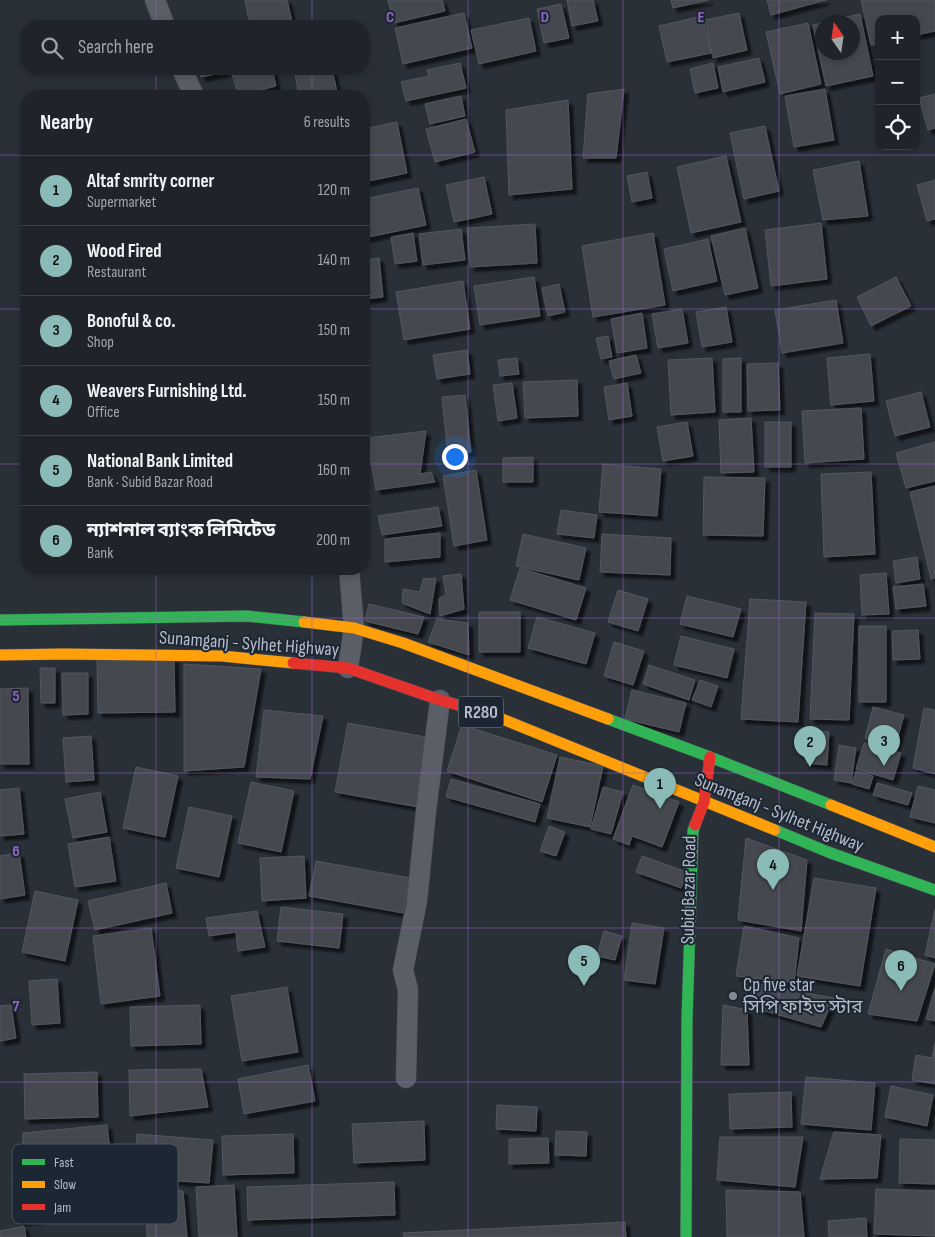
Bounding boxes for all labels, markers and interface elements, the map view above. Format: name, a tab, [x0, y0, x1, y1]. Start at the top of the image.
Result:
text: C	[386, 8, 394, 27]
text: D	[541, 8, 549, 27]
text: E	[698, 8, 705, 27]
north arrow	[815, 15, 860, 60]
map controls	[875, 15, 920, 150]
button: +	[875, 15, 920, 60]
search box	[20, 20, 370, 75]
icon: search	[38, 34, 66, 62]
text: Search here	[78, 36, 154, 59]
button: −	[875, 60, 920, 105]
button: locate	[875, 105, 920, 150]
text: Nearby	[40, 110, 93, 135]
text: 6 results	[304, 113, 350, 132]
text: Altaf smrity corner	[87, 170, 214, 193]
text: 1	[53, 181, 59, 200]
text: 120 m	[318, 181, 350, 200]
text: Supermarket	[87, 193, 156, 212]
text: Wood Fired	[87, 240, 162, 263]
text: 2	[52, 251, 60, 270]
text: 140 m	[318, 251, 350, 270]
text: Restaurant	[87, 263, 146, 282]
text: Bonoful & co.	[87, 310, 176, 333]
text: 3	[52, 321, 60, 340]
text: 150 m	[318, 321, 350, 340]
text: Shop	[87, 333, 114, 352]
text: Weavers Furnishing Ltd.	[87, 380, 247, 403]
text: 4	[52, 391, 60, 410]
text: 150 m	[318, 391, 350, 410]
text: Office	[87, 403, 120, 422]
your location	[442, 444, 468, 470]
text: National Bank Limited	[87, 450, 233, 473]
text: 5	[52, 461, 60, 480]
text: 160 m	[317, 461, 350, 480]
text: Bank · Subid Bazar Road	[87, 473, 213, 492]
text: ন্যাশনাল ব্যাংক লিমিটেড	[87, 519, 276, 542]
text: 6	[52, 531, 60, 550]
text: 200 m	[316, 531, 350, 550]
text: Bank	[87, 544, 113, 563]
street label: Sunamganj - Sylhet Highway	[158, 626, 340, 662]
text: 5	[12, 687, 20, 706]
road number: R280	[458, 696, 504, 728]
pin: 3	[868, 725, 900, 766]
pin: 2	[794, 726, 826, 767]
pin: 1	[644, 768, 676, 809]
street label: Sunamganj - Sylhet Highway	[691, 769, 867, 858]
street label: Subid Bazar Road	[677, 836, 701, 944]
text: 6	[12, 842, 20, 861]
pin: 4	[757, 849, 789, 890]
pin: 5	[568, 945, 600, 986]
pin: 6	[885, 950, 917, 991]
place label: Cp five star সিপি ফাইভ স্টার	[742, 974, 863, 1019]
marker: Cp five star সিপি ফাইভ স্টার	[727, 990, 739, 1002]
text: 7	[13, 997, 20, 1016]
legend	[12, 1144, 178, 1224]
text: Fast	[54, 1154, 74, 1171]
text: Slow	[54, 1176, 76, 1193]
text: Jam	[53, 1199, 71, 1216]

